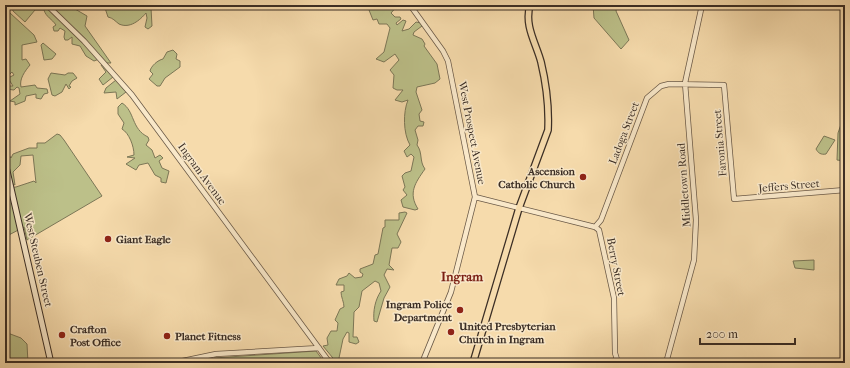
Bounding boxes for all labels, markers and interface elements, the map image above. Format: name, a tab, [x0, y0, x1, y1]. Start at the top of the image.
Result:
street label: West Prospect Avenue	[455, 79, 488, 186]
street label: Ladoga Street	[606, 100, 642, 166]
street label: Faronia Street	[711, 109, 729, 177]
street label: Ingram Avenue	[175, 140, 229, 208]
street label: Middletown Road	[675, 141, 693, 228]
place label: Ascension Catholic Church	[498, 165, 576, 191]
marker: Ascension Catholic Church	[578, 172, 588, 182]
street label: Jeffers Street	[757, 177, 820, 195]
street label: West Steuben Street	[21, 211, 55, 308]
place label: Giant Eagle	[116, 233, 171, 246]
marker: Giant Eagle	[103, 234, 113, 244]
street label: Berry Street	[604, 237, 628, 297]
district label: Ingram	[441, 269, 483, 285]
place label: Ingram Police Department	[386, 298, 453, 324]
marker: Ingram Police Department	[455, 305, 465, 315]
place label: United Presbyterian Church in Ingram	[458, 320, 556, 346]
scale bar	[700, 320, 795, 346]
place label: Crafton Post Office	[70, 323, 121, 349]
marker: United Presbyterian Church in Ingram	[446, 327, 456, 337]
text: 200 m	[706, 327, 738, 341]
marker: Crafton Post Office	[57, 330, 67, 340]
place label: Planet Fitness	[175, 330, 241, 343]
marker: Planet Fitness	[162, 331, 172, 341]

